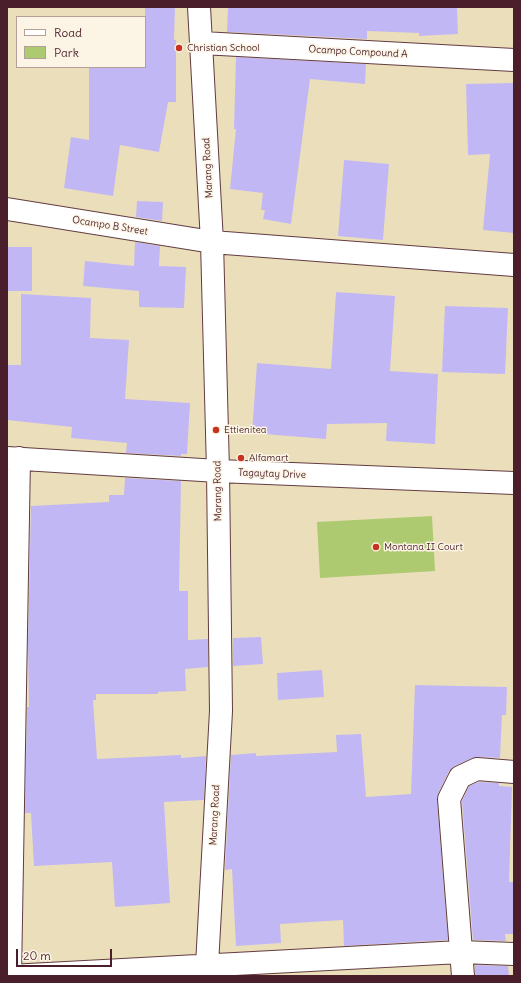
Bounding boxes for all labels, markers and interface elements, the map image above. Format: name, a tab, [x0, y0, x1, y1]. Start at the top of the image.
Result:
legend	[16, 16, 146, 68]
text: Road	[54, 25, 82, 40]
place label: Christian School	[187, 42, 260, 54]
marker: Christian School	[174, 43, 184, 53]
street label: Ocampo Compound A	[308, 43, 408, 61]
text: Park	[54, 45, 79, 60]
street label: Marang Road	[200, 137, 216, 199]
street label: Ocampo B Street	[71, 214, 149, 238]
place label: Ettienitea	[224, 424, 267, 436]
marker: Ettienitea	[211, 425, 221, 435]
place label: Alfamart	[249, 452, 288, 464]
marker: Alfamart	[236, 453, 246, 463]
street label: Marang Road	[211, 461, 225, 521]
street label: Tagaytay Drive	[238, 467, 306, 481]
place label: Montana II Court	[384, 541, 463, 553]
marker: Montana II Court	[371, 542, 381, 552]
street label: Marang Road	[207, 784, 223, 846]
scale bar	[18, 941, 114, 967]
text: 20 m	[23, 948, 51, 963]

